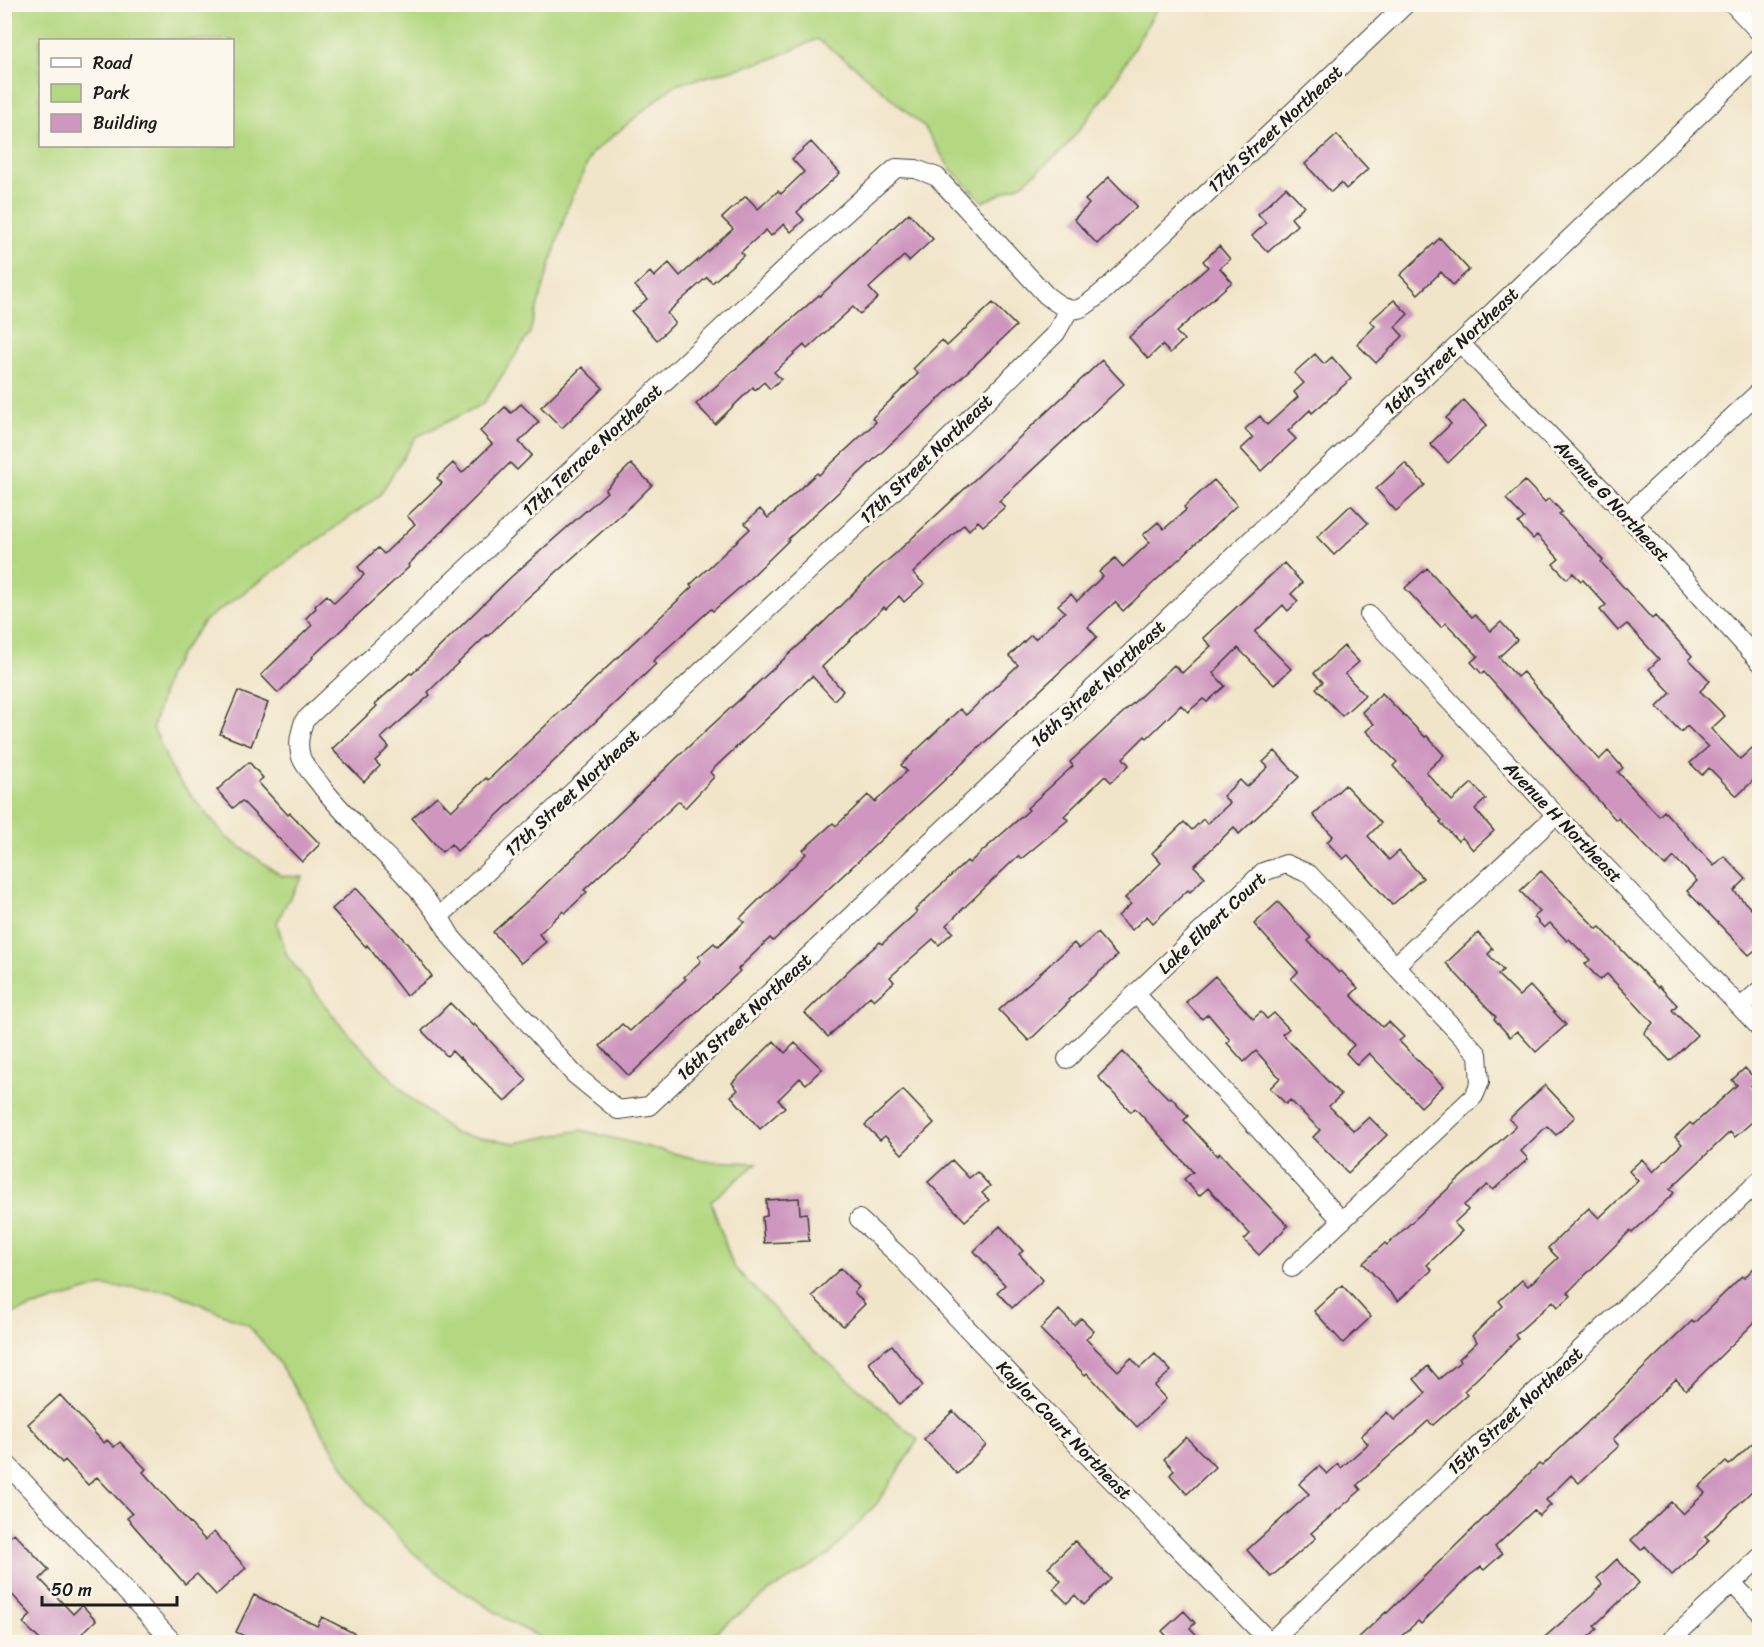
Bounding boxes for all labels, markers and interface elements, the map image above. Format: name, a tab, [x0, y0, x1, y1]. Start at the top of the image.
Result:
legend	[39, 39, 234, 147]
text: Road	[93, 47, 133, 79]
street label: 17th Street Northeast	[1200, 57, 1351, 201]
text: Park	[93, 77, 130, 109]
text: Building	[93, 107, 157, 139]
street label: 16th Street Northeast	[1376, 279, 1527, 423]
street label: 17th Terrace Northeast	[514, 376, 670, 524]
street label: 17th Street Northeast	[851, 386, 1001, 532]
street label: Avenue G Northeast	[1545, 431, 1678, 570]
street label: 16th Street Northeast	[1023, 612, 1174, 756]
street label: 17th Street Northeast	[497, 721, 648, 865]
street label: Avenue H Northeast	[1495, 752, 1630, 891]
street label: Lake Elbert Court	[1150, 864, 1274, 982]
street label: 16th Street Northeast	[669, 945, 820, 1089]
street label: 15th Street Northeast	[1439, 1339, 1591, 1483]
street label: Kaylor Court Northeast	[988, 1352, 1140, 1508]
scale bar	[42, 1569, 177, 1607]
text: 50 m	[51, 1574, 92, 1606]

